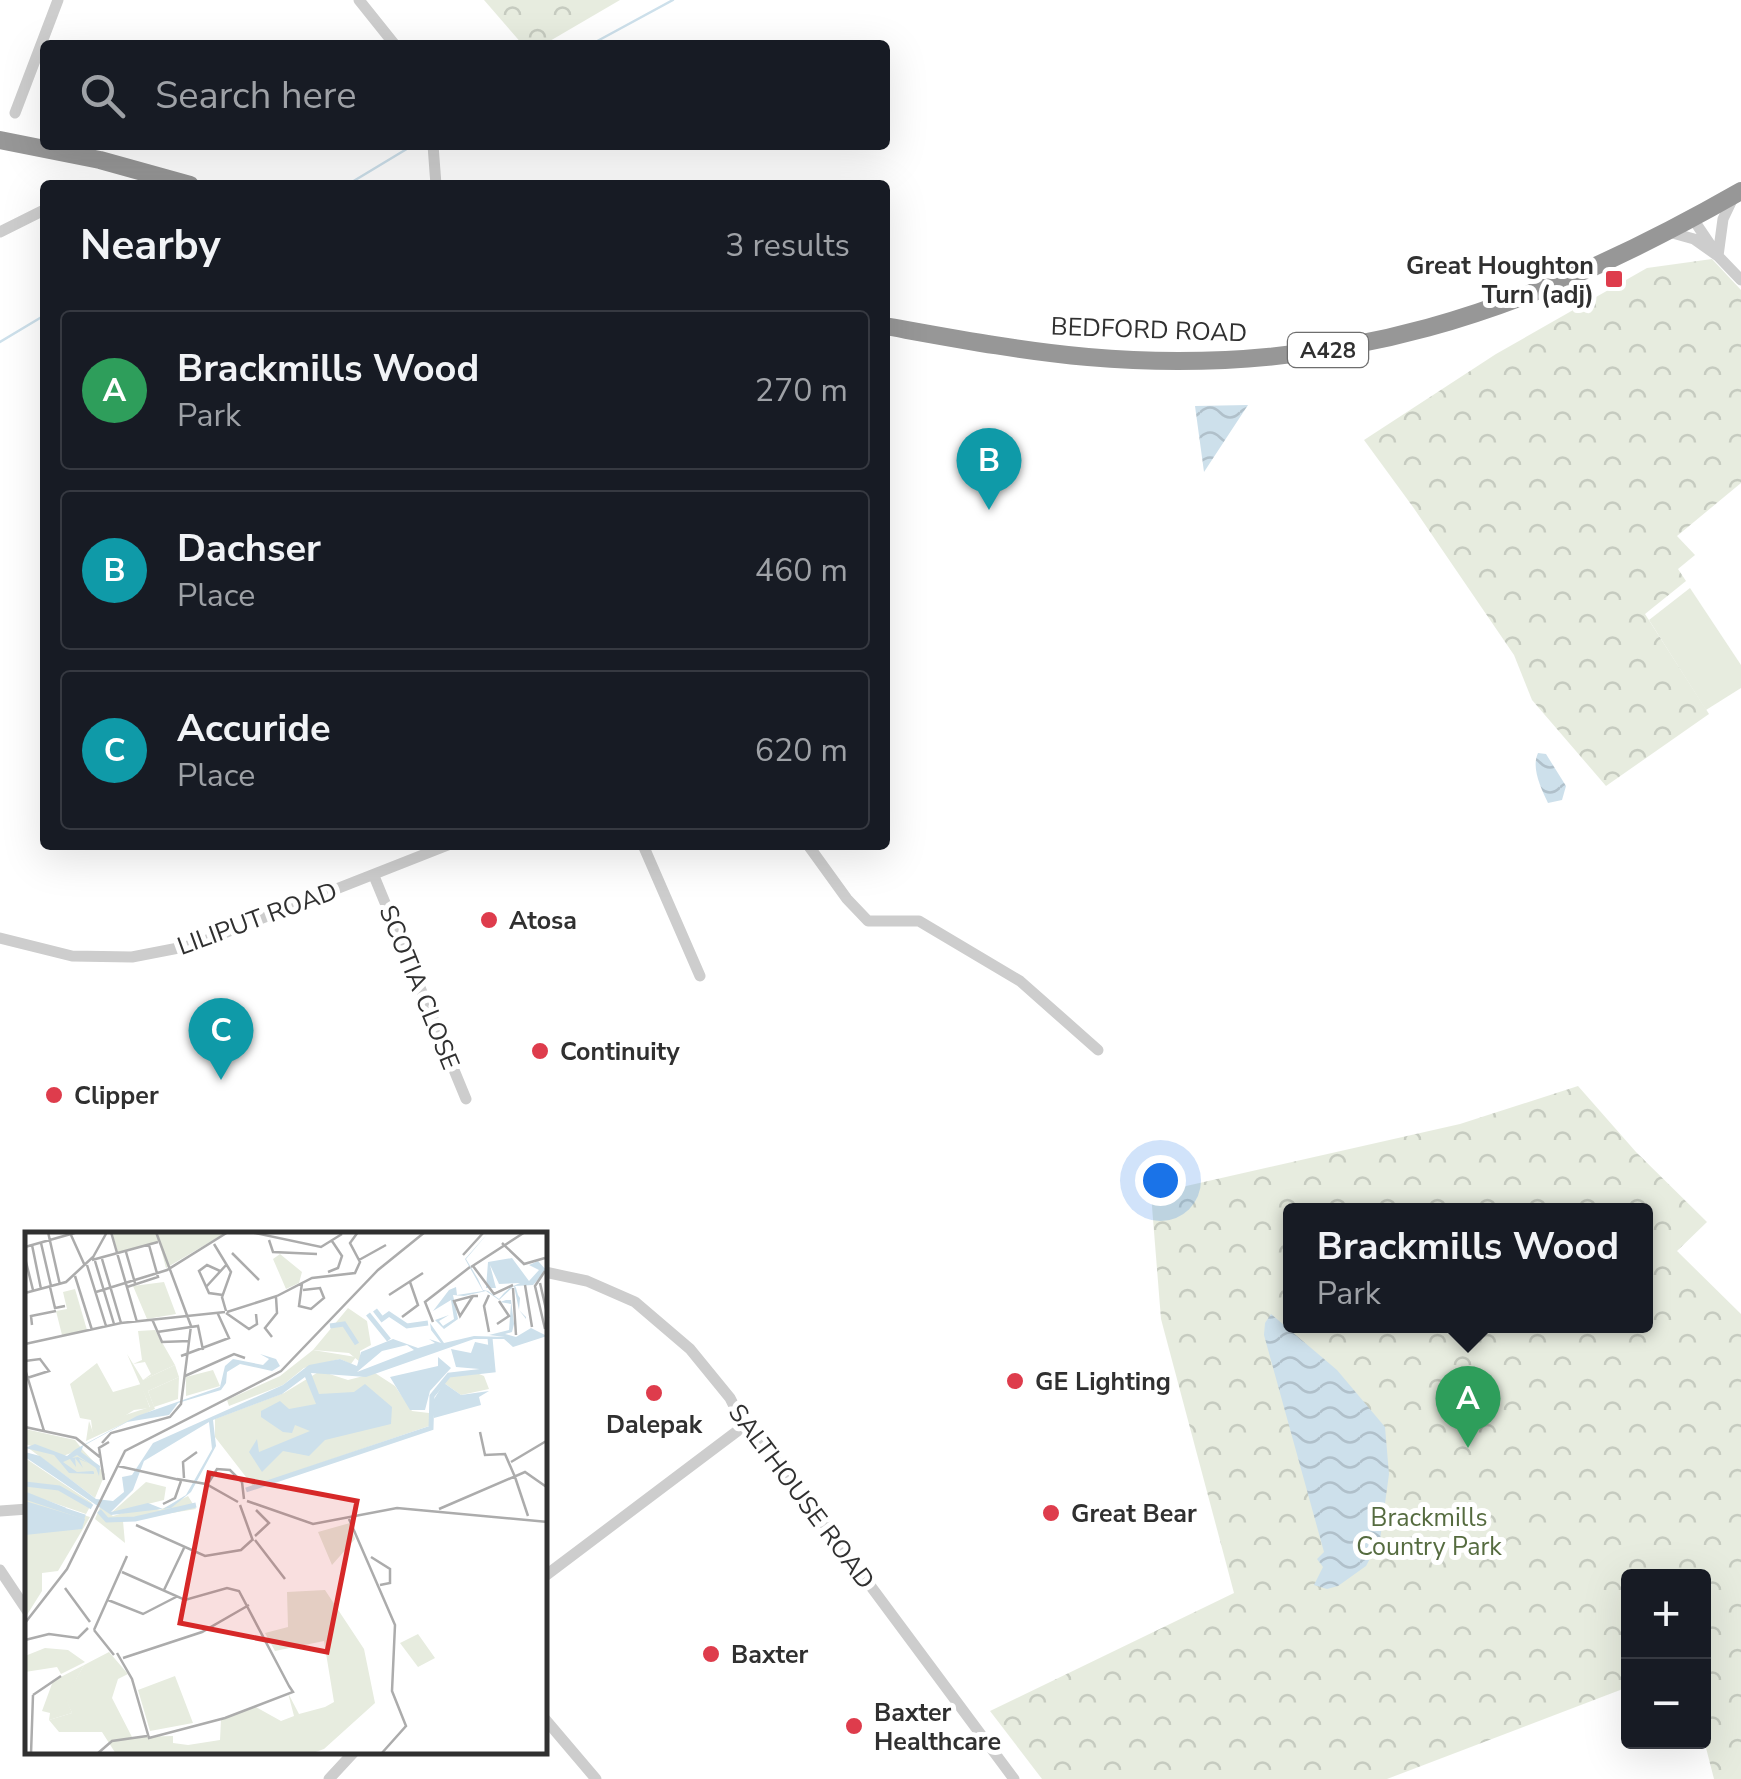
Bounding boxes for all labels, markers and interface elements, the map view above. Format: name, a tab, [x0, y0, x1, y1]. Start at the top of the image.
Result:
search box	[40, 40, 890, 150]
icon: search	[75, 68, 130, 123]
text: Search here	[155, 70, 356, 121]
text: Nearby	[80, 217, 221, 274]
text: 3 results	[725, 224, 850, 267]
place label: Great Houghton Turn (adj)	[1406, 249, 1594, 312]
marker: Great Houghton Turn (adj)	[1603, 268, 1625, 290]
street label: BEDFORD ROAD	[1050, 310, 1248, 350]
road number: A428	[1288, 333, 1368, 367]
text: Brackmills Wood	[177, 343, 479, 394]
text: A	[103, 369, 126, 412]
text: 270 m	[755, 369, 848, 412]
text: Park	[177, 394, 241, 437]
pin: B	[956, 428, 1022, 510]
text: Dachser	[177, 523, 321, 574]
text: B	[103, 549, 126, 592]
text: 460 m	[755, 549, 848, 592]
text: Place	[177, 574, 255, 617]
text: Accuride	[177, 703, 331, 754]
text: C	[104, 729, 125, 772]
text: 620 m	[755, 729, 848, 772]
text: Place	[177, 754, 255, 797]
street label: LILIPUT ROAD	[173, 874, 342, 964]
street label: SCOTIA CLOSE	[371, 900, 468, 1075]
place label: Atosa	[509, 904, 577, 938]
marker: Atosa	[478, 909, 500, 931]
pin: C	[188, 998, 254, 1080]
place label: Continuity	[560, 1035, 680, 1069]
marker: Continuity	[529, 1040, 551, 1062]
place label: Clipper	[74, 1079, 159, 1113]
marker: Clipper	[43, 1084, 65, 1106]
your location	[1135, 1155, 1186, 1206]
popup	[1283, 1203, 1653, 1333]
text: Brackmills Wood	[1317, 1221, 1619, 1272]
inset map	[25, 1232, 548, 1754]
text: Park	[1317, 1272, 1381, 1315]
place label: GE Lighting	[1035, 1365, 1171, 1399]
pin: A	[1436, 1366, 1500, 1448]
marker: GE Lighting	[1004, 1370, 1026, 1392]
marker: Dalepak	[643, 1382, 665, 1404]
street label: SALTHOUSE ROAD	[720, 1397, 882, 1596]
place label: Dalepak	[606, 1408, 703, 1442]
place label: Great Bear	[1071, 1497, 1197, 1531]
park label: Brackmills Country Park	[1356, 1501, 1502, 1564]
marker: Great Bear	[1040, 1502, 1062, 1524]
map controls	[1621, 1569, 1711, 1749]
button: +	[1621, 1569, 1711, 1659]
place label: Baxter	[731, 1638, 809, 1672]
marker: Baxter	[700, 1643, 722, 1665]
button: −	[1621, 1659, 1711, 1749]
place label: Baxter Healthcare	[874, 1696, 1001, 1759]
marker: Baxter Healthcare	[843, 1715, 865, 1737]

